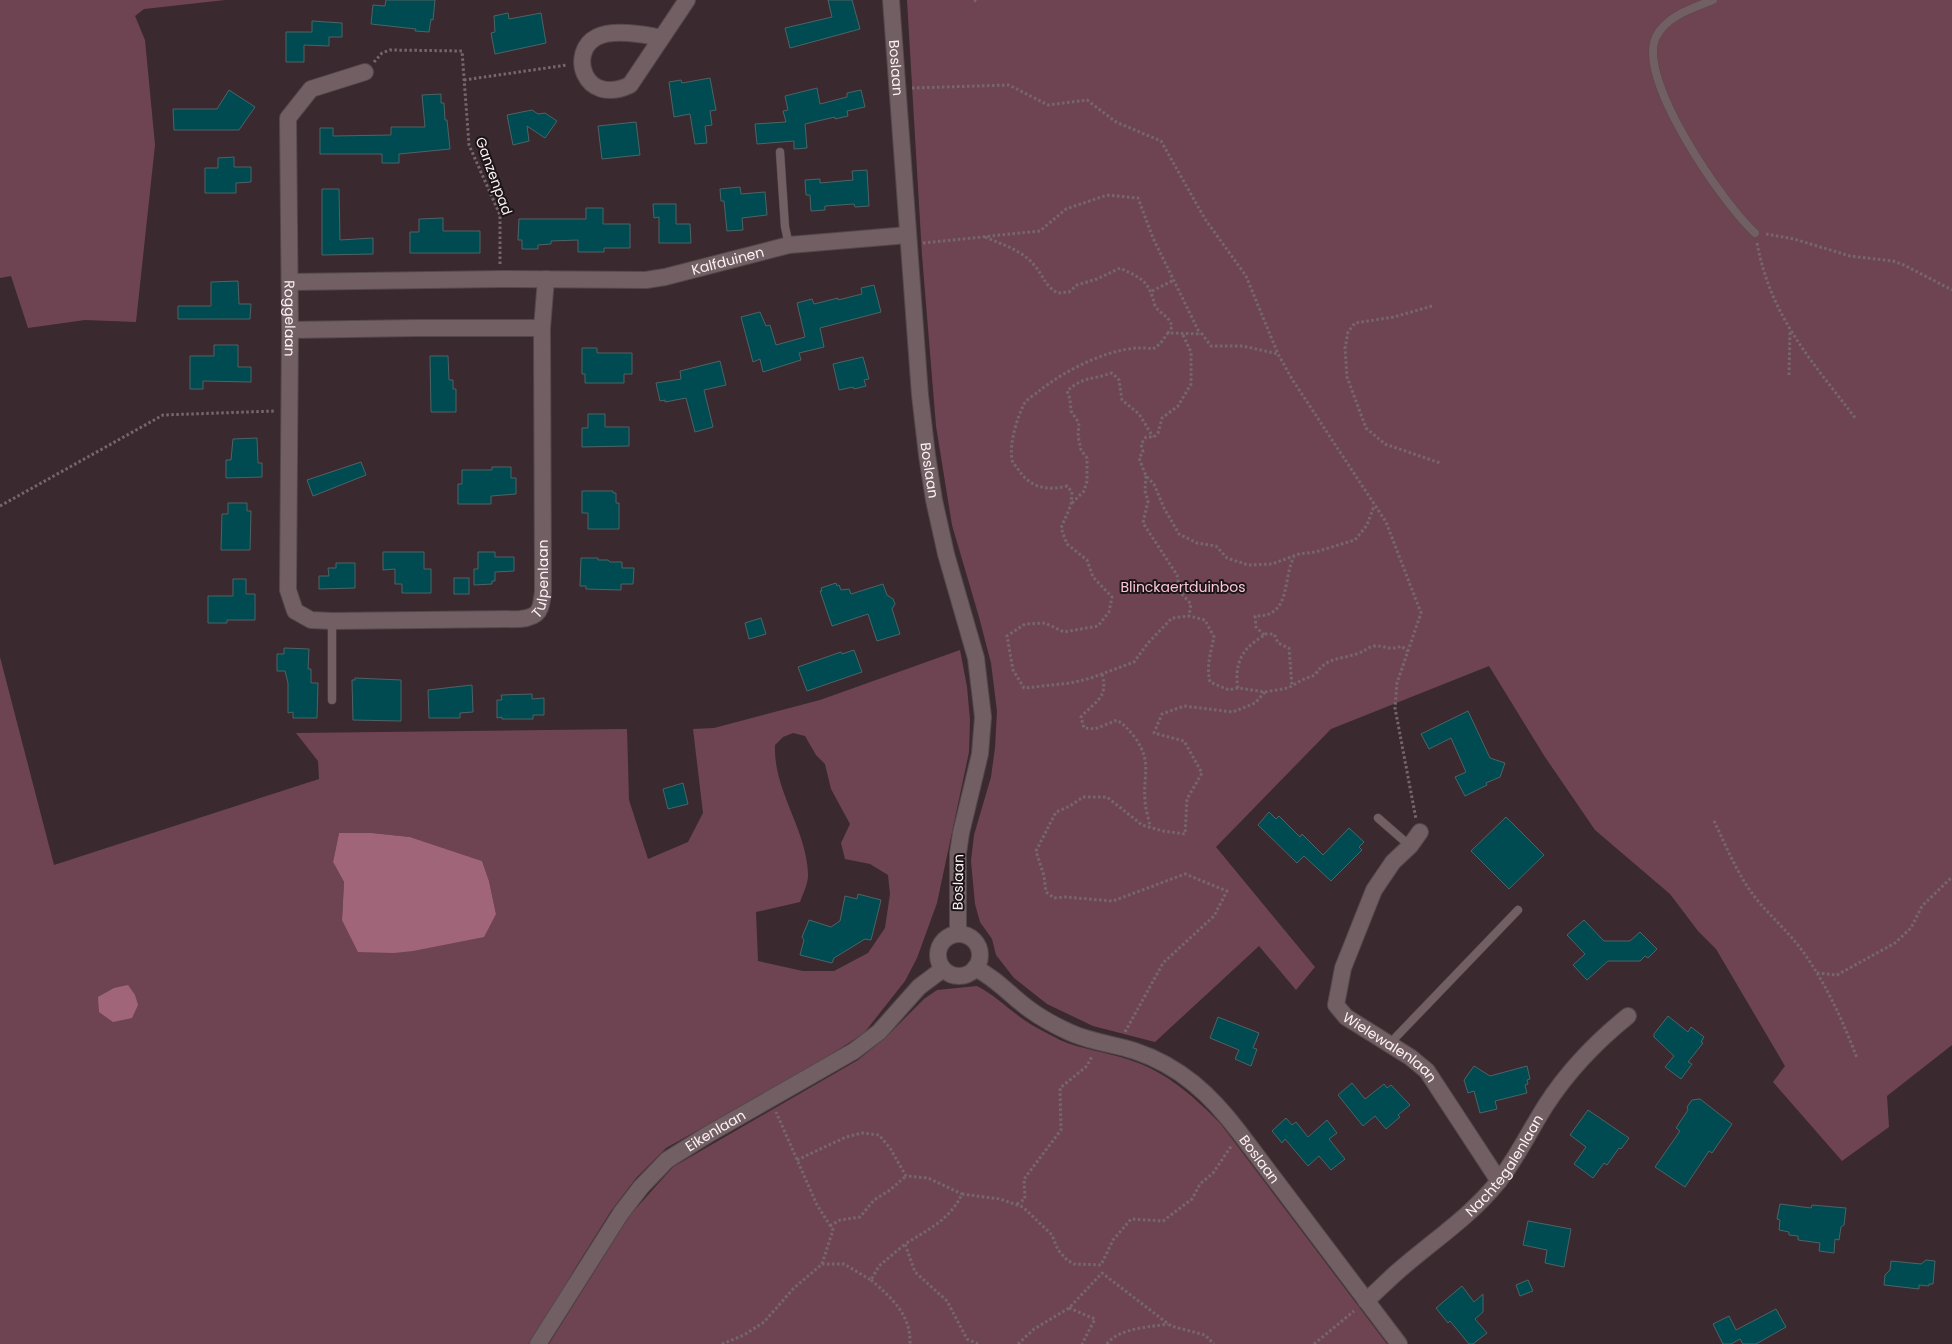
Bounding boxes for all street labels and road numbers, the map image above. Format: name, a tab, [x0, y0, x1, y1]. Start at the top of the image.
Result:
street label: Boslaan	[884, 39, 908, 97]
street label: Ganzenpad	[471, 134, 517, 218]
street label: Kalfduinen	[689, 242, 766, 280]
street label: Roggelaan	[280, 280, 300, 357]
street label: Boslaan	[916, 441, 944, 500]
street label: Tulpenlaan	[527, 539, 553, 623]
street label: Boslaan	[948, 854, 968, 910]
street label: Wielewalenlaan	[1339, 1007, 1442, 1086]
street label: Eikenlaan	[681, 1105, 749, 1156]
street label: Nachtegalenlaan	[1461, 1111, 1548, 1221]
street label: Boslaan	[1235, 1131, 1284, 1188]

